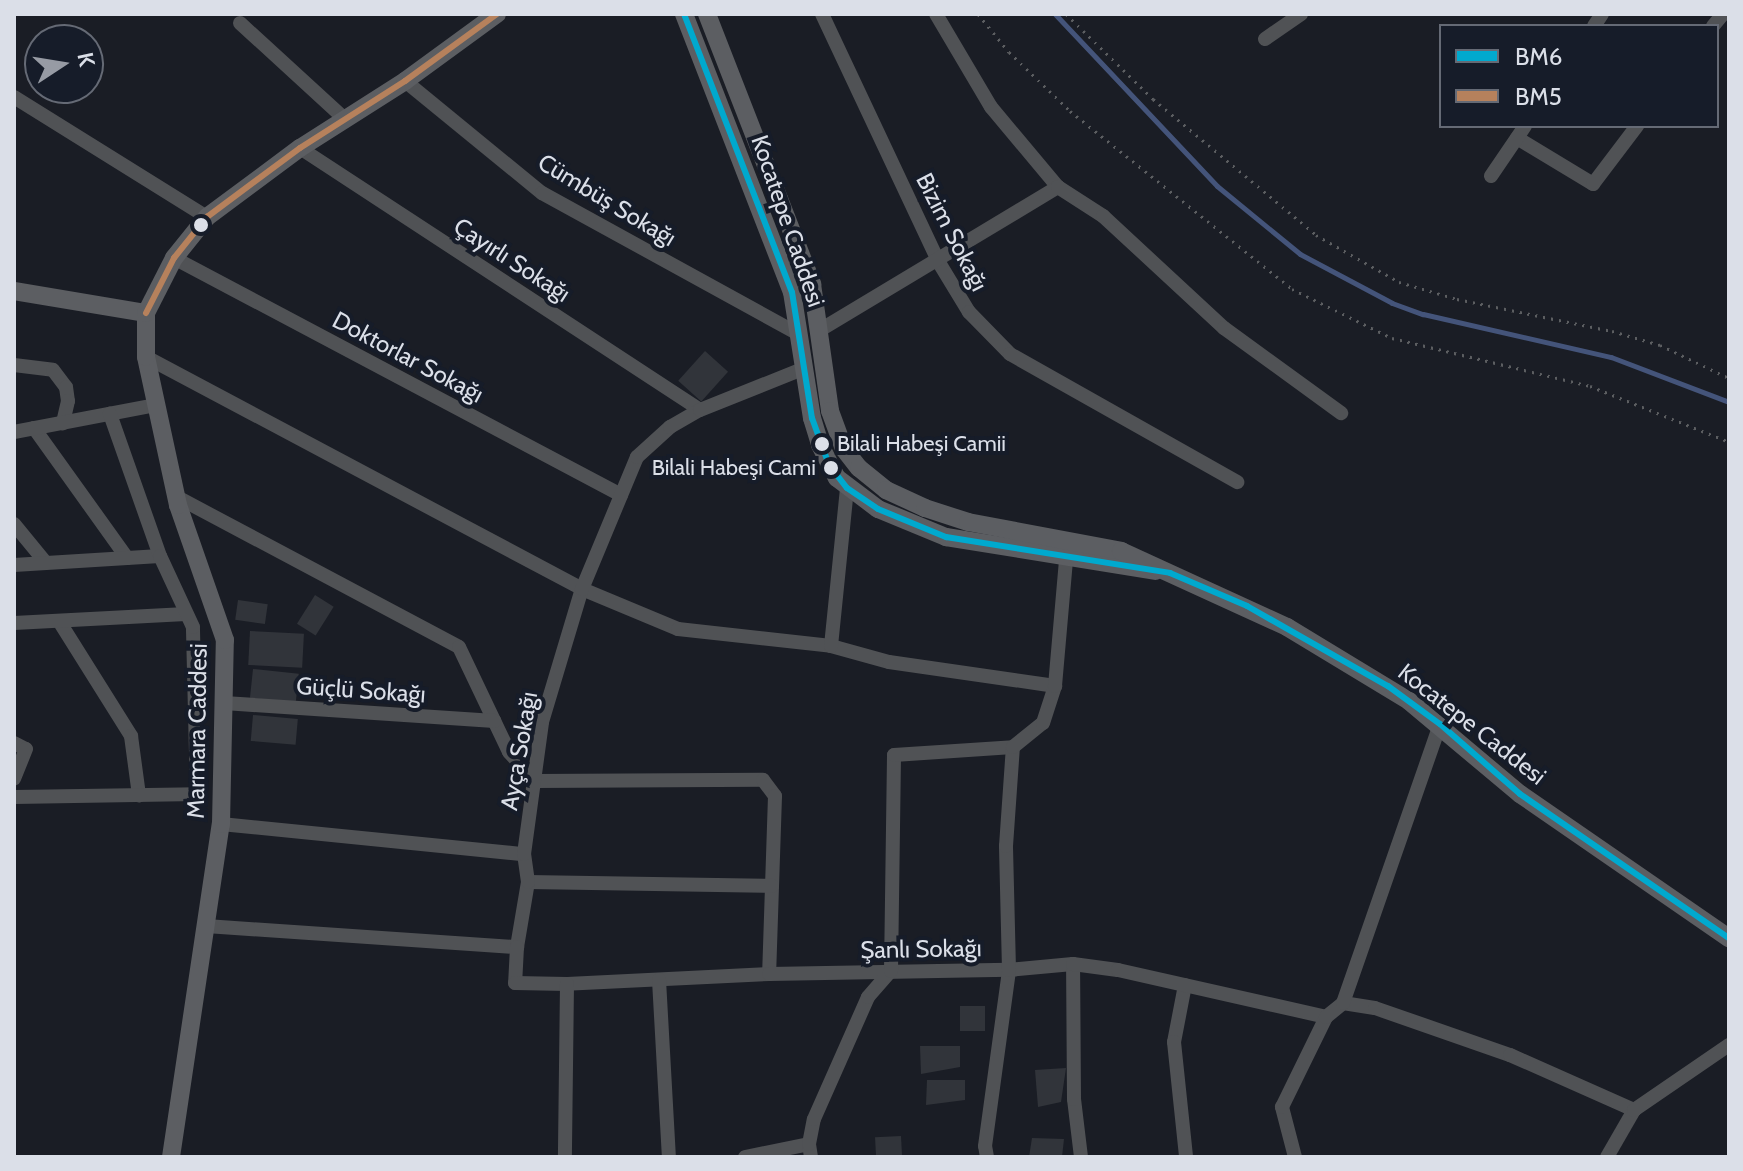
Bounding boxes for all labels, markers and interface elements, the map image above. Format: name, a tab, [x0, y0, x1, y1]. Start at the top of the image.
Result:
north arrow	[24, 24, 104, 104]
legend	[1439, 24, 1719, 128]
text: BM6	[1515, 42, 1562, 71]
text: K	[71, 50, 101, 69]
text: BM5	[1515, 82, 1562, 111]
street label: Kocatepe Caddesi	[745, 131, 831, 311]
street label: Cümbüş Sokağı	[533, 148, 681, 252]
street label: Bizim Sokağı	[910, 168, 994, 296]
street label: Çayırlı Sokağı	[448, 212, 576, 308]
unlabelled marker	[193, 217, 209, 233]
street label: Doktorlar Sokağı	[328, 305, 488, 409]
place label: Bilali Habeşi Camii	[837, 431, 1006, 457]
marker: Bilali Habeşi Camii	[814, 436, 830, 452]
place label: Bilali Habeşi Cami	[652, 455, 816, 481]
marker: Bilali Habeşi Cami	[823, 460, 839, 476]
street label: Marmara Caddesi	[181, 643, 213, 819]
street label: Kocatepe Caddesi	[1392, 657, 1552, 791]
street label: Güçlü Sokağı	[295, 671, 427, 709]
street label: Ayça Sokağı	[494, 689, 544, 813]
street label: Şanlı Sokağı	[860, 934, 982, 964]

